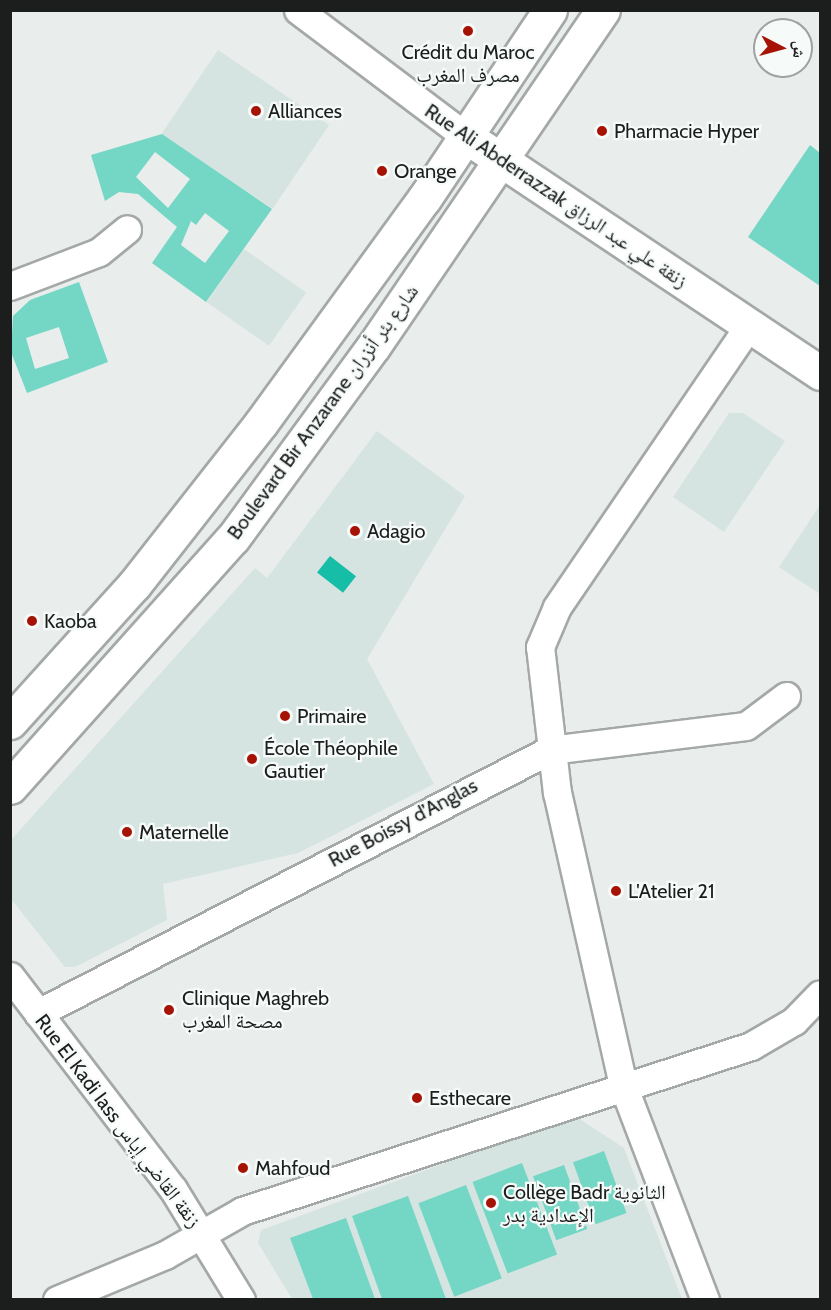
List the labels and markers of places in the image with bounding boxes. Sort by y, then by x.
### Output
marker: Crédit du Maroc مصرف المغرب [461,24,475,38]
place label: Crédit du Maroc مصرف المغرب [402,41,534,88]
place label: Alliances [268,99,342,123]
marker: Alliances [249,104,263,118]
place label: Pharmacie Hyper [614,119,759,143]
marker: Pharmacie Hyper [595,124,609,138]
place label: Orange [394,159,456,183]
marker: Orange [375,164,389,178]
place label: Adagio [367,519,425,543]
marker: Adagio [348,524,362,538]
place label: Kaoba [44,609,97,633]
marker: Kaoba [25,614,39,628]
place label: Primaire [297,704,367,728]
marker: Primaire [278,709,292,723]
place label: École Théophile Gautier [264,736,398,783]
marker: École Théophile Gautier [245,752,259,766]
place label: Maternelle [139,820,229,844]
marker: Maternelle [120,825,134,839]
place label: L'Atelier 21 [628,879,714,903]
marker: L'Atelier 21 [609,884,623,898]
place label: Clinique Maghreb مصحة المغرب [182,987,329,1034]
marker: Clinique Maghreb مصحة المغرب [160,1001,178,1019]
place label: Esthecare [429,1086,511,1110]
marker: Esthecare [410,1091,424,1105]
place label: Mahfoud [255,1156,330,1180]
marker: Mahfoud [236,1161,250,1175]
place label: Collège Badr الثانوية الإعدادية بدر [503,1180,666,1227]
marker: Collège Badr الثانوية الإعدادية بدر [484,1196,498,1210]

